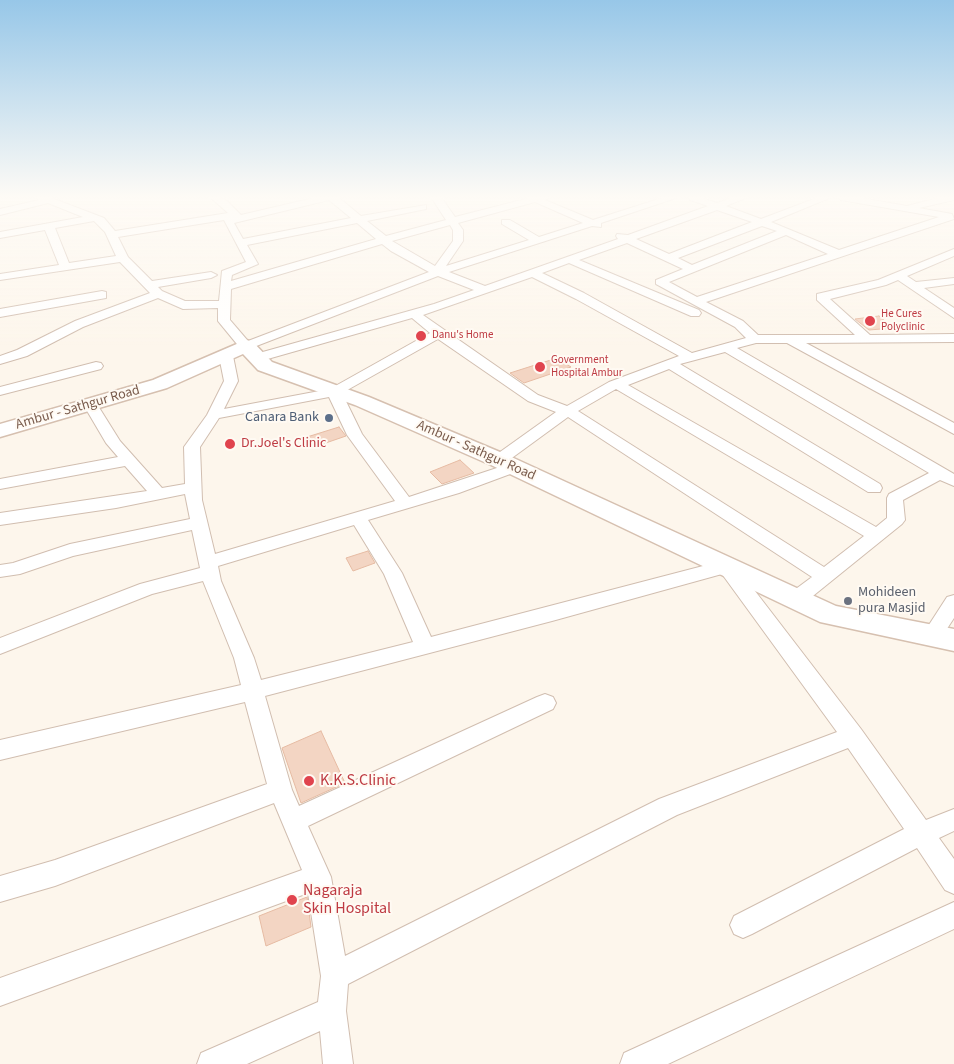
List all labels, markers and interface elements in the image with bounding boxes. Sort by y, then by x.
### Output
place label: He Cures Polyclinic [881,308,925,334]
marker: He Cures Polyclinic [863,314,877,328]
marker: Danu's Home [414,329,428,343]
place label: Danu's Home [432,329,493,343]
place label: Government Hospital Ambur [551,354,623,380]
marker: Government Hospital Ambur [533,360,547,374]
street label: Ambur - Sathgur Road [14,382,142,434]
place label: Canara Bank [245,410,319,426]
marker: Canara Bank [323,412,335,424]
street label: Ambur - Sathgur Road [414,417,538,485]
place label: Dr.Joel's Clinic [241,436,326,452]
marker: Dr.Joel's Clinic [223,437,237,451]
place label: Mohideen pura Masjid [858,585,926,618]
marker: Mohideen pura Masjid [842,595,854,607]
place label: K.K.S.Clinic [320,771,396,791]
marker: K.K.S.Clinic [302,774,316,788]
place label: Nagaraja Skin Hospital [303,881,391,919]
marker: Nagaraja Skin Hospital [285,893,299,907]

